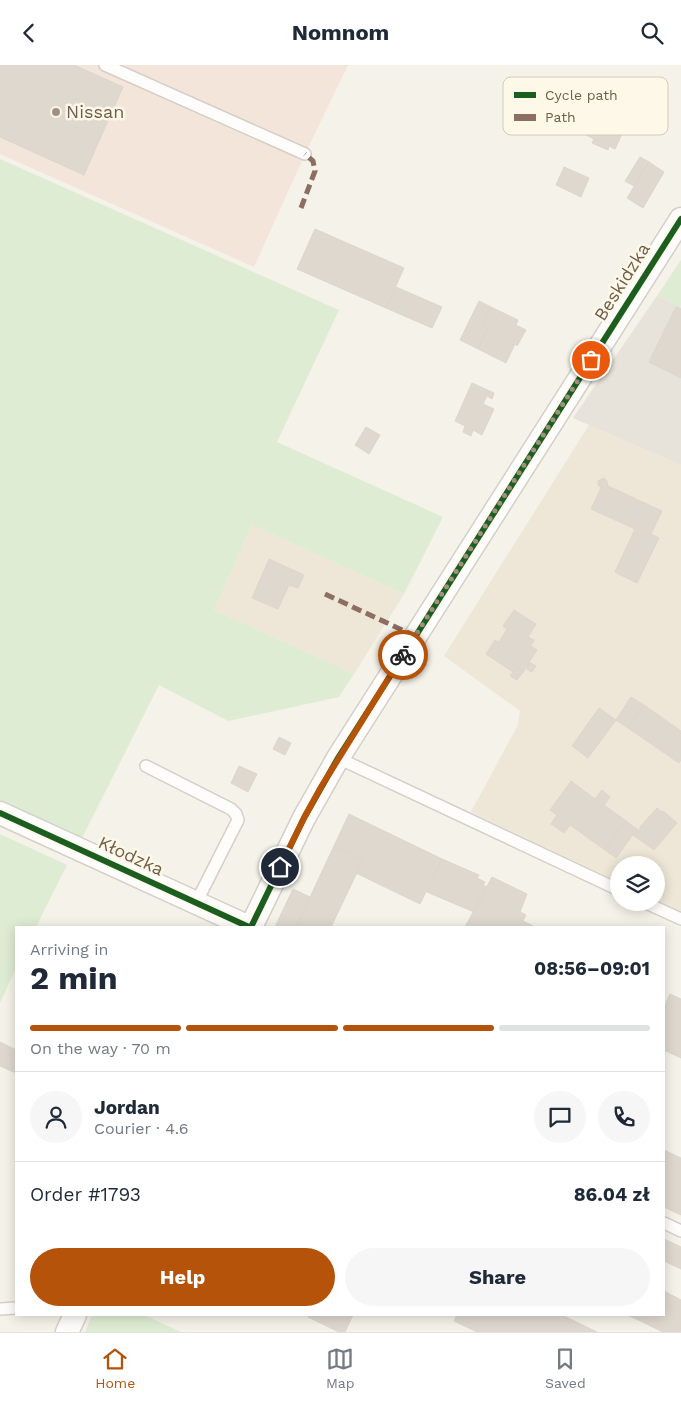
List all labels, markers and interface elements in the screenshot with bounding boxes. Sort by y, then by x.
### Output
icon: back [15,19,43,47]
icon: search [638,19,666,47]
text: Nomnom [292,20,389,45]
legend [503,77,668,135]
text: Cycle path [545,87,618,103]
place label: Nissan [66,101,124,122]
marker: Nissan [50,106,62,118]
text: Path [545,109,576,125]
street label: Beskidzka [589,239,654,325]
pin [570,339,612,381]
icon: bag [577,346,605,374]
courier [378,630,428,680]
icon: bike [389,641,417,669]
street label: Kłodzka [95,831,167,880]
pin [259,846,301,888]
icon: home [266,853,294,881]
map controls [610,856,665,911]
button: layers [610,856,665,911]
text: Arriving in [30,940,108,959]
text: 08:56–09:01 [534,957,650,980]
text: 2 min [30,959,118,997]
text: On the way · 70 m [30,1039,171,1058]
button: person [30,1091,82,1143]
button: chat [534,1091,586,1143]
button: phone [598,1091,650,1143]
text: Jordan [94,1096,160,1119]
text: Courier · 4.6 [94,1119,189,1138]
text: Order #1793 [30,1183,141,1206]
text: 86.04 zł [574,1183,650,1206]
button: Help [30,1248,335,1306]
button: Share [345,1248,650,1306]
tab: Home [95,1345,135,1391]
tab: Map [326,1345,354,1391]
tab: Saved [545,1345,586,1391]

